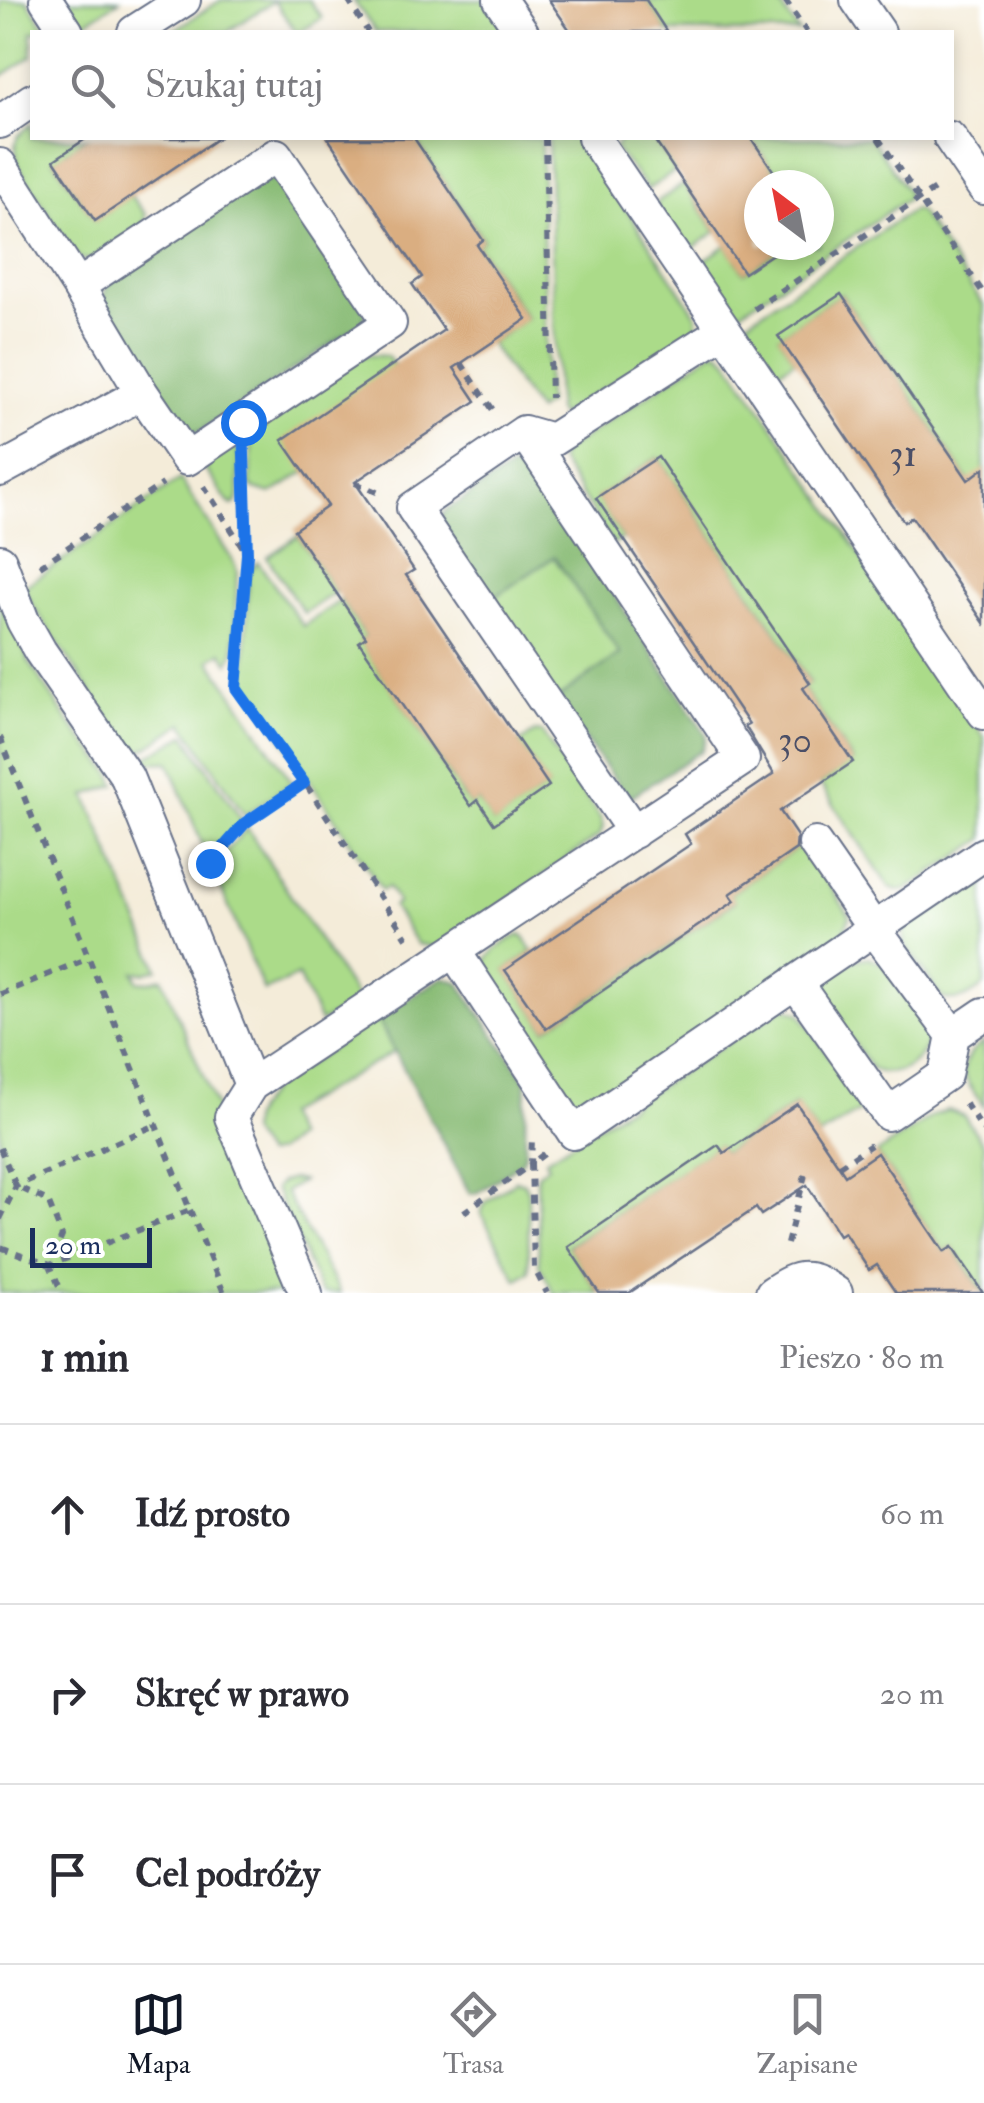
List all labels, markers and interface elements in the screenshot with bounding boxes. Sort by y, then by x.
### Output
search box [30,30,954,140]
icon: search [65,58,120,113]
text: Szukaj tutaj [145,61,323,109]
north arrow [744,170,834,260]
route start [221,400,267,446]
house number: 31 [889,430,917,478]
house number: 30 [778,716,812,764]
route end [188,841,234,887]
scale bar [30,1223,152,1268]
text: 20 m [45,1228,101,1263]
text: 1 min [40,1332,129,1384]
text: Pieszo · 80 m [779,1338,944,1378]
icon: ahead [40,1487,95,1542]
text: Idź prosto [135,1490,290,1538]
text: 60 m [880,1494,944,1534]
icon: right [40,1667,95,1722]
text: Skręć w prawo [135,1670,349,1718]
text: 20 m [880,1674,944,1714]
icon: arrive [40,1847,95,1902]
text: Cel podróży [135,1850,320,1898]
tab: Mapa [126,1987,190,2082]
tab: Trasa [443,1987,504,2082]
tab: Zapisane [756,1987,858,2082]

